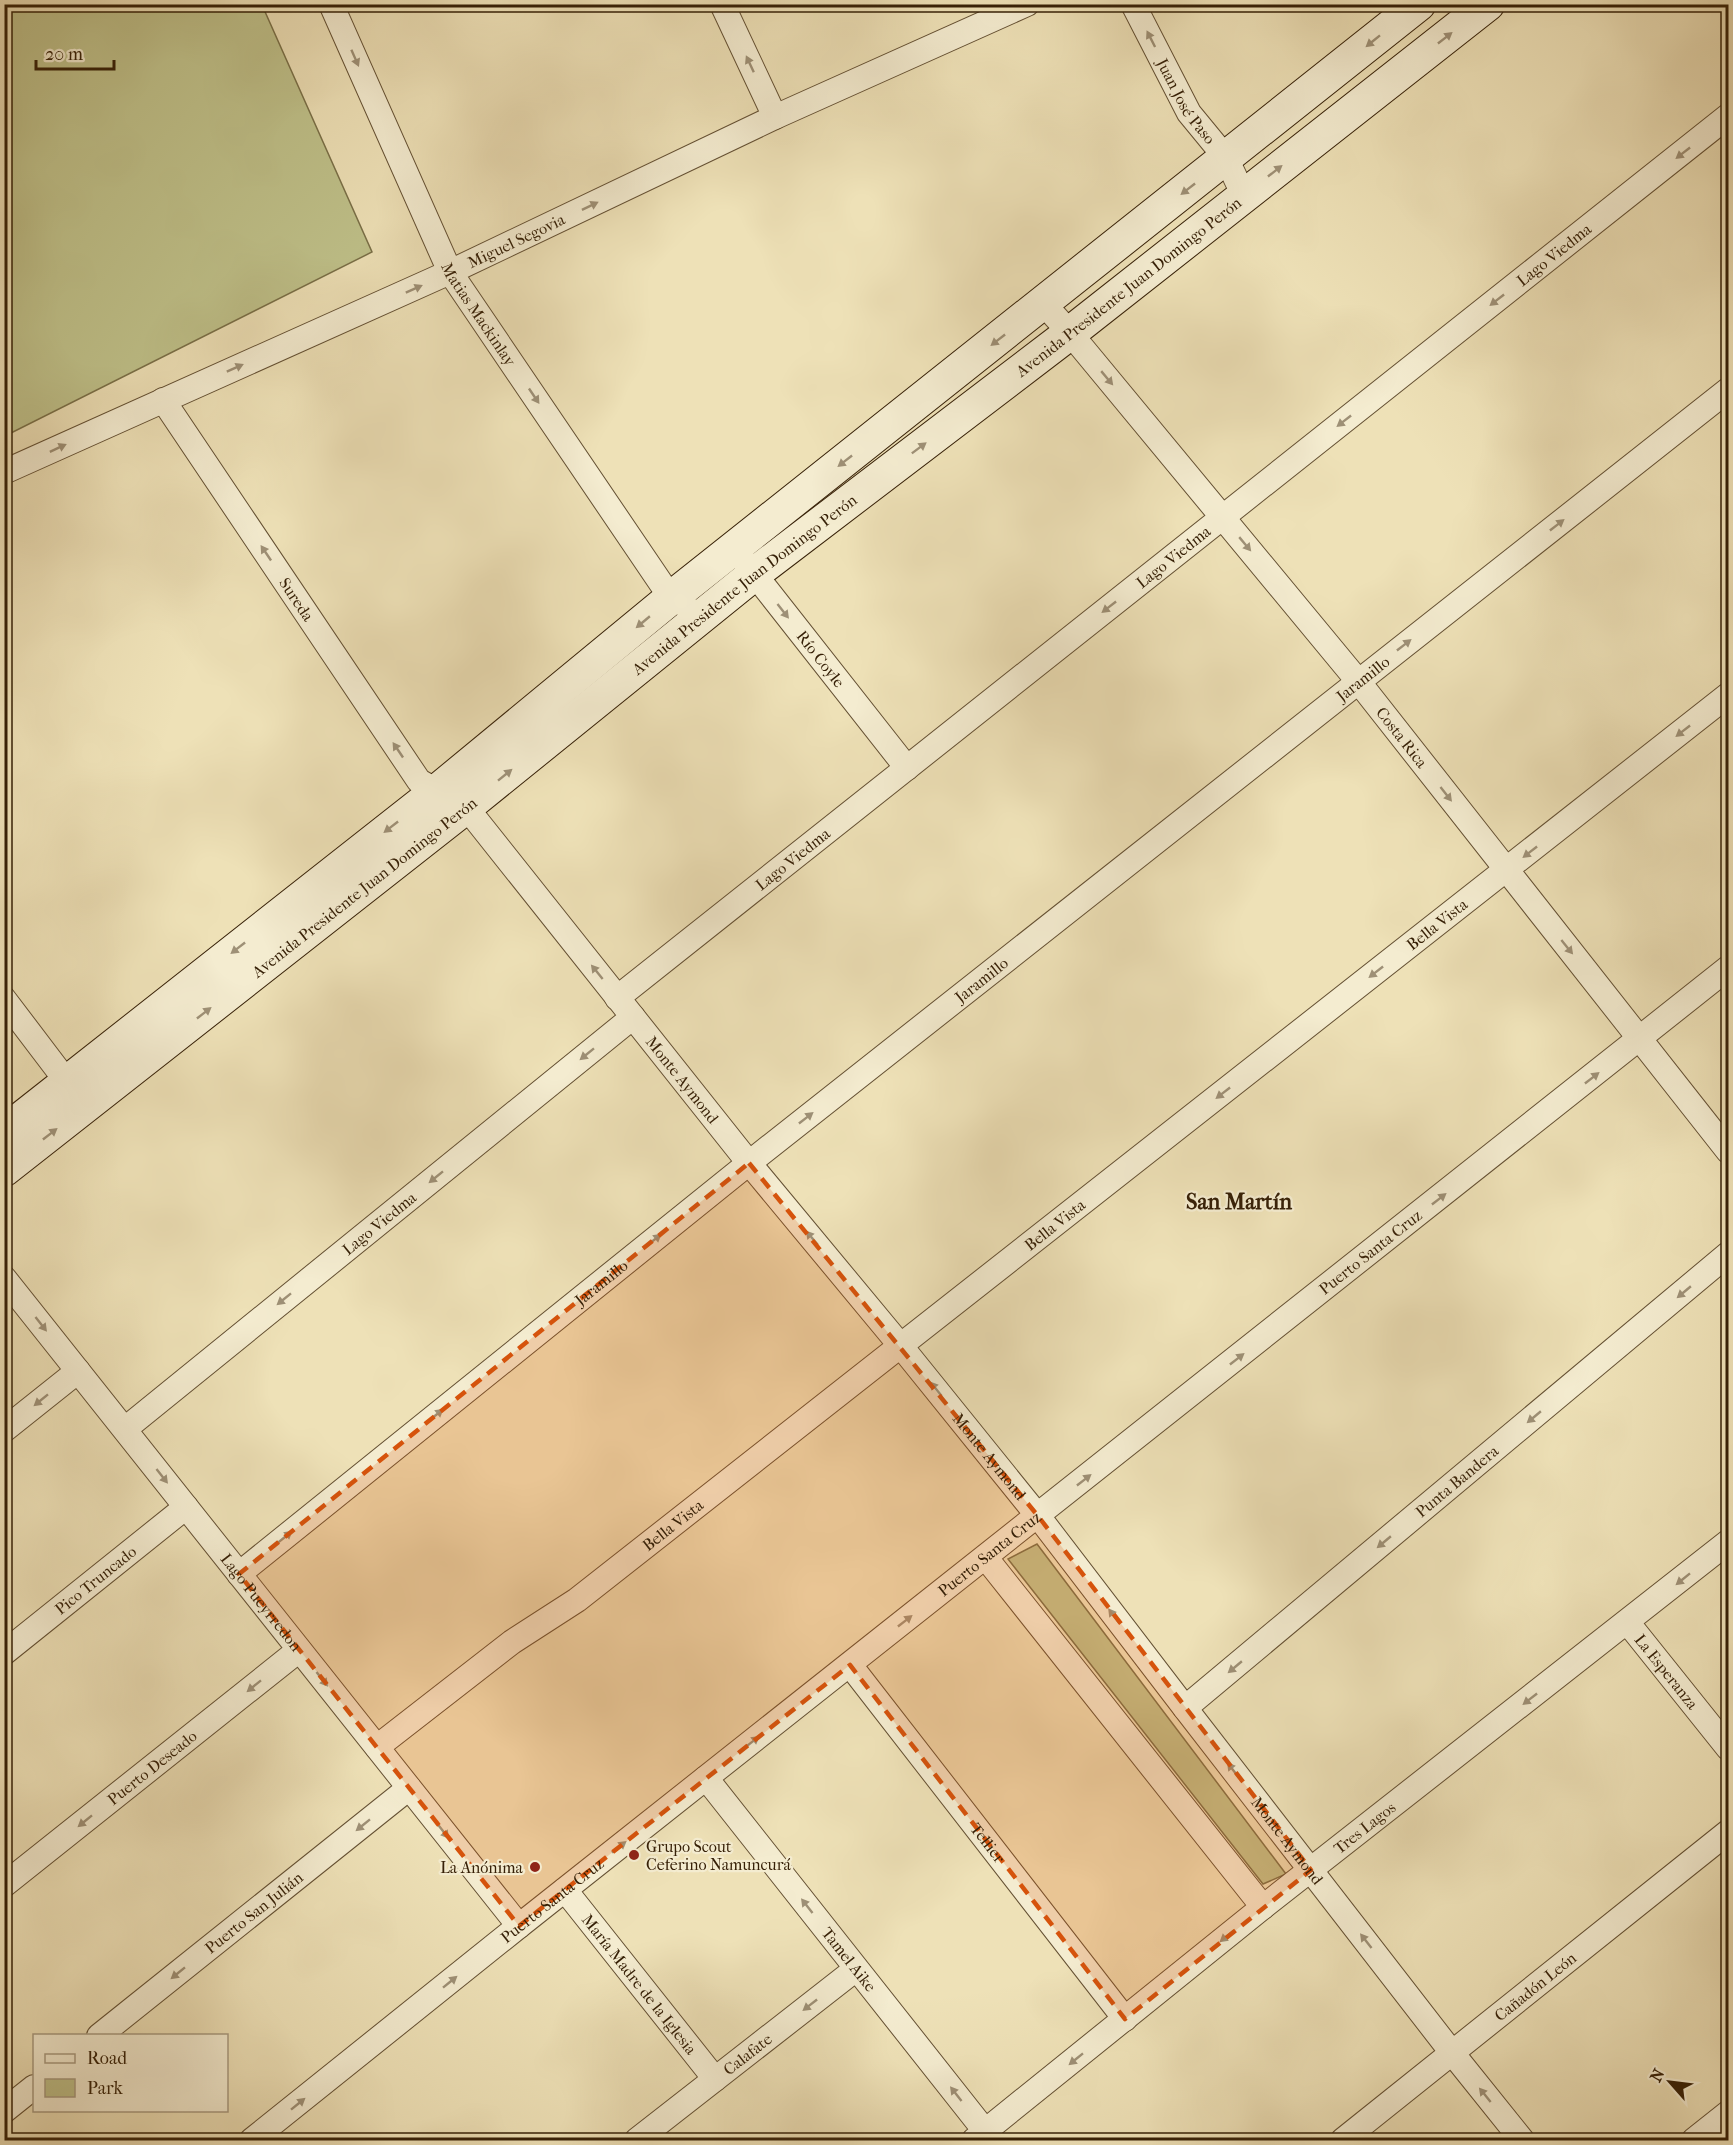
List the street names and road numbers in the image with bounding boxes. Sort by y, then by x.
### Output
street label: Juan José Paso [1152,53,1220,148]
street label: Avenida Presidente Juan Domingo Perón [1011,192,1245,381]
street label: Miguel Segovia [464,209,568,272]
street label: Lago Viedma [1513,219,1595,290]
street label: Matias Mackinlay [437,259,520,370]
street label: Avenida Presidente Juan Domingo Perón [627,489,861,679]
street label: Lago Viedma [1132,521,1215,592]
street label: Sureda [276,574,318,625]
street label: Río Coyle [793,627,849,691]
street label: Jaramillo [1331,652,1393,706]
street label: Costa Rica [1372,703,1432,772]
street label: Avenida Presidente Juan Domingo Perón [247,792,481,982]
street label: Lago Viedma [751,823,834,894]
street label: Bella Vista [1402,894,1471,954]
street label: Jaramillo [949,953,1012,1008]
street label: Monte Aymond [642,1032,723,1127]
street label: Lago Viedma [338,1187,420,1259]
street label: Bella Vista [1020,1194,1089,1254]
street label: Puerto Santa Cruz [1315,1205,1425,1298]
street label: Jaramillo [569,1255,631,1310]
street label: Monte Aymond [949,1409,1031,1504]
street label: Punta Bandera [1411,1440,1502,1521]
street label: Bella Vista [638,1495,707,1555]
street label: Puerto Santa Cruz [934,1507,1044,1600]
street label: Pico Truncado [51,1541,140,1618]
street label: Lago Pueyrredon [217,1549,307,1655]
street label: La Esperanza [1631,1630,1703,1713]
street label: Puerto Deseado [103,1726,200,1809]
street label: Monte Aymond [1248,1793,1328,1888]
street label: Tres Lagos [1330,1797,1399,1858]
street label: Tellier [967,1819,1010,1867]
street label: Puerto Santa Cruz [497,1853,607,1947]
street label: Puerto San Julián [201,1867,307,1957]
street label: María Madre de la Iglesia [578,1910,701,2058]
street label: Tamel Aike [818,1923,881,1995]
street label: Cañadón León [1490,1947,1580,2025]
street label: Calafate [719,2029,775,2079]

